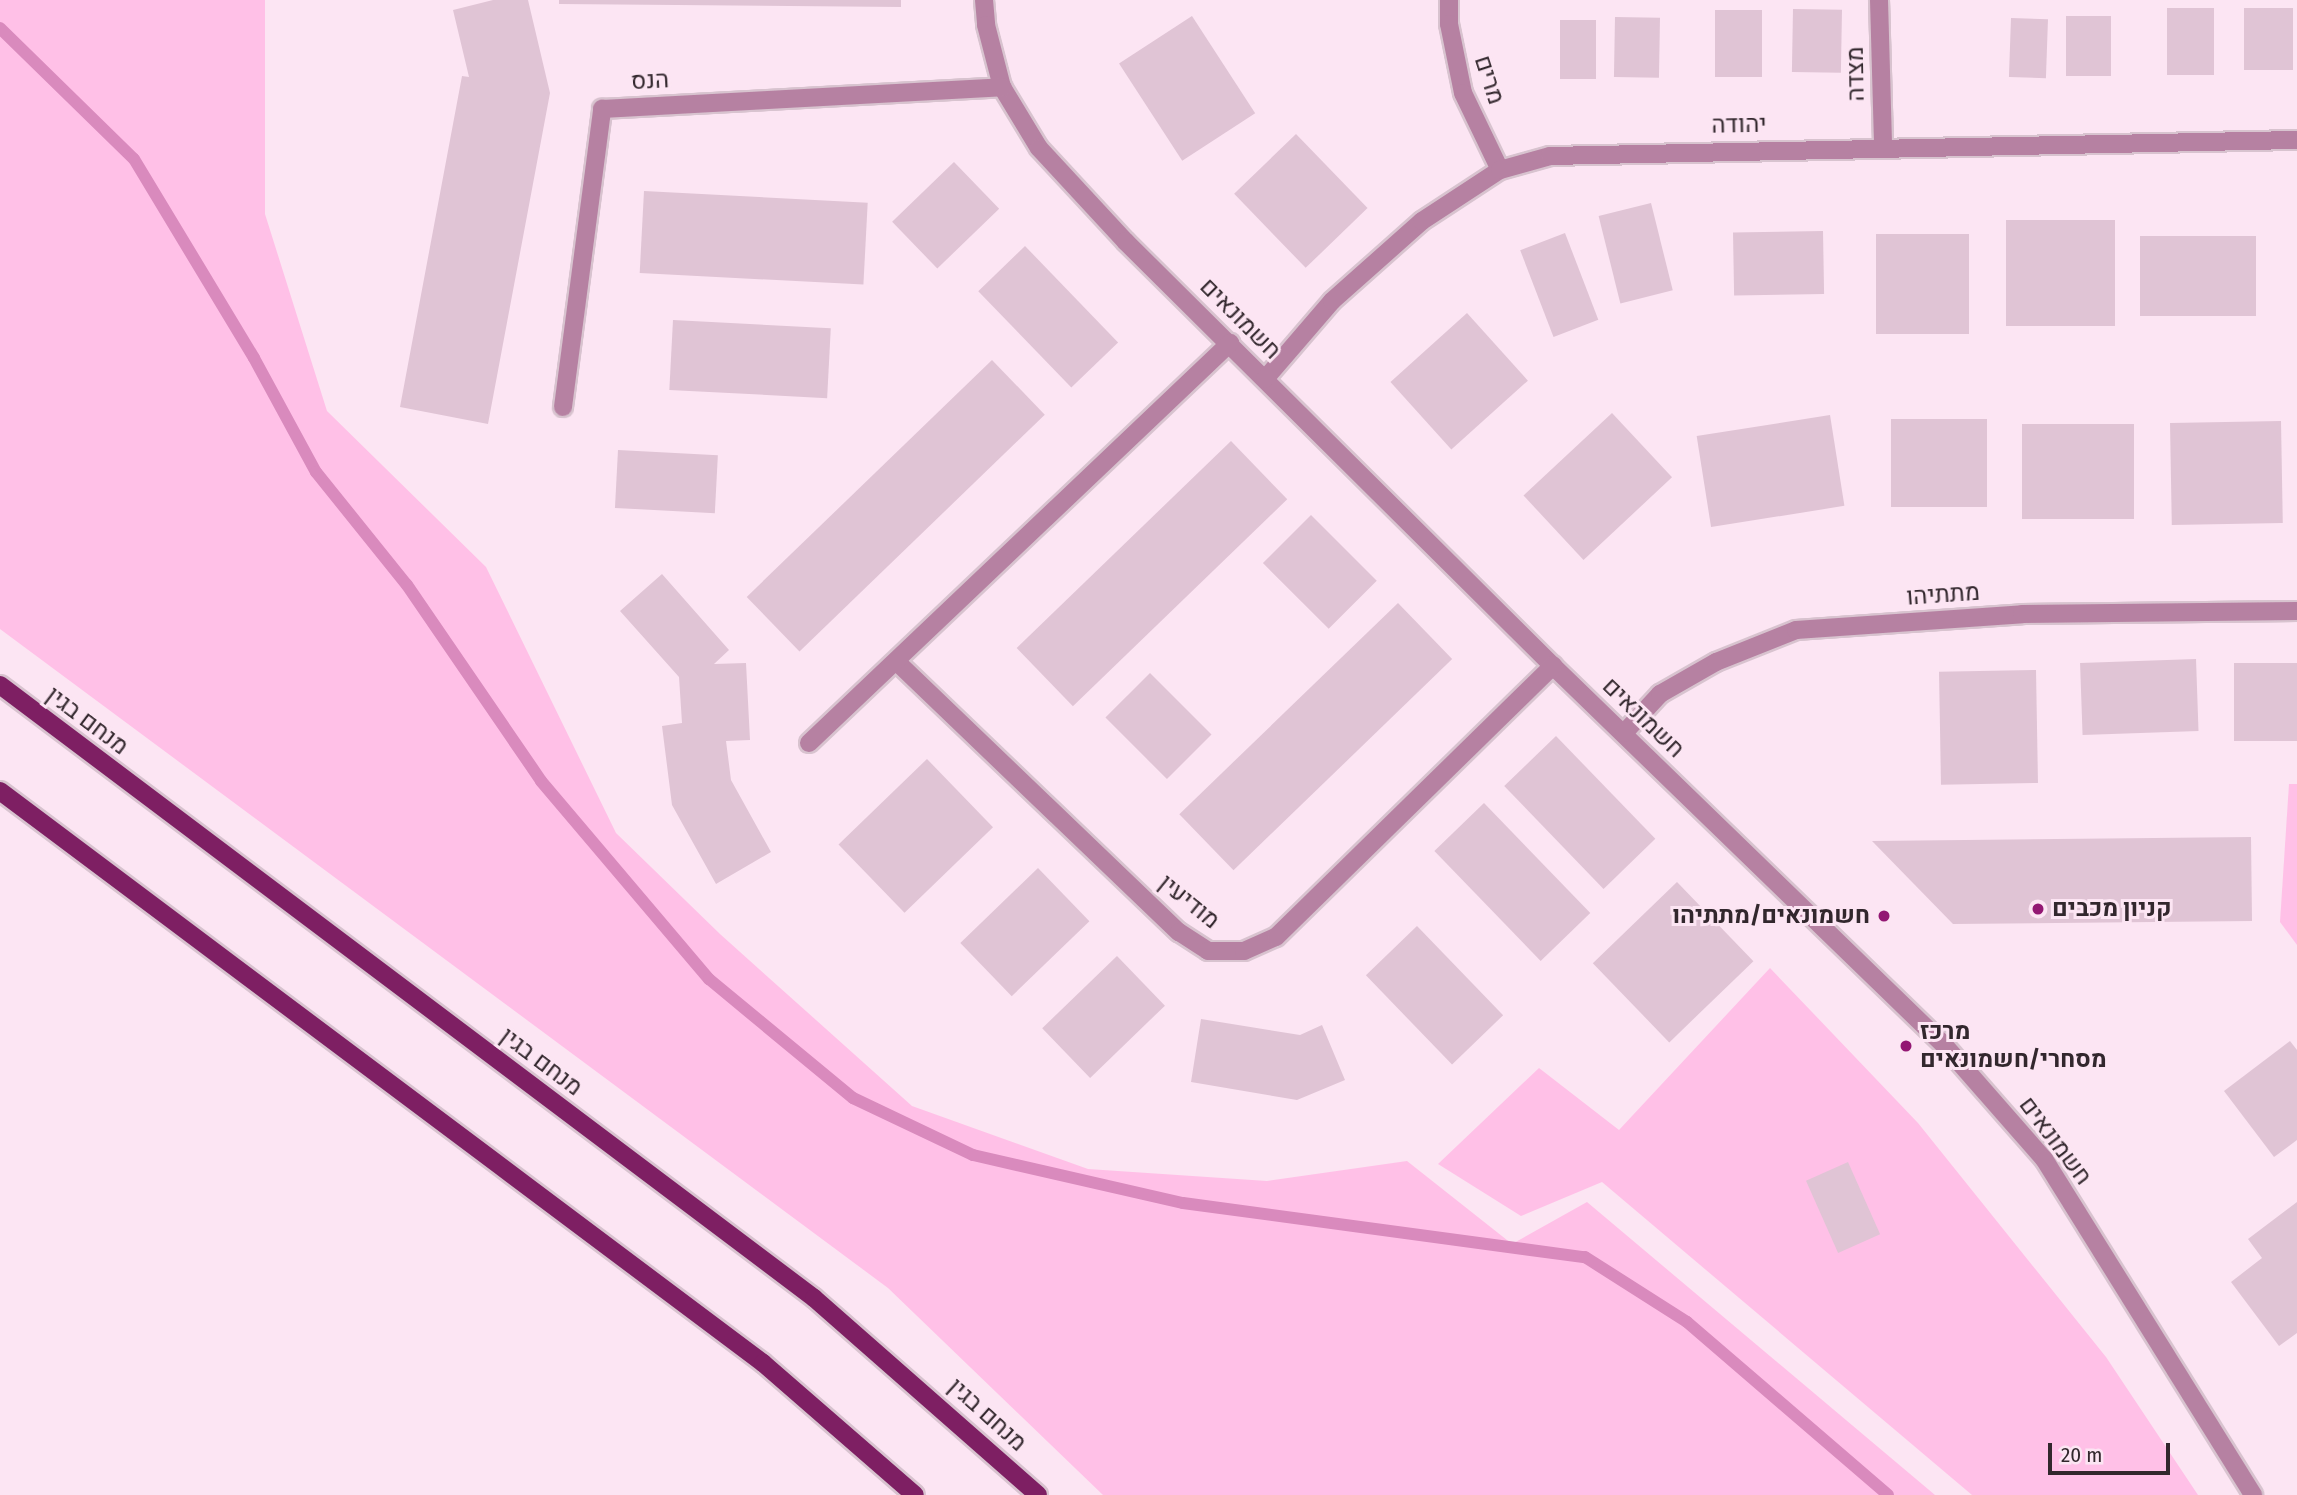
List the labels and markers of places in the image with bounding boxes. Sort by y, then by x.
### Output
place label: קניון מכבים [2052,895,2172,923]
marker: קניון מכבים [2030,901,2046,917]
place label: חשמונאים/מתתיהו [1672,902,1870,930]
marker: חשמונאים/מתתיהו [1876,908,1892,924]
place label: מרכז מסחרי/חשמונאים [1920,1018,2107,1074]
marker: מרכז מסחרי/חשמונאים [1898,1038,1914,1054]

